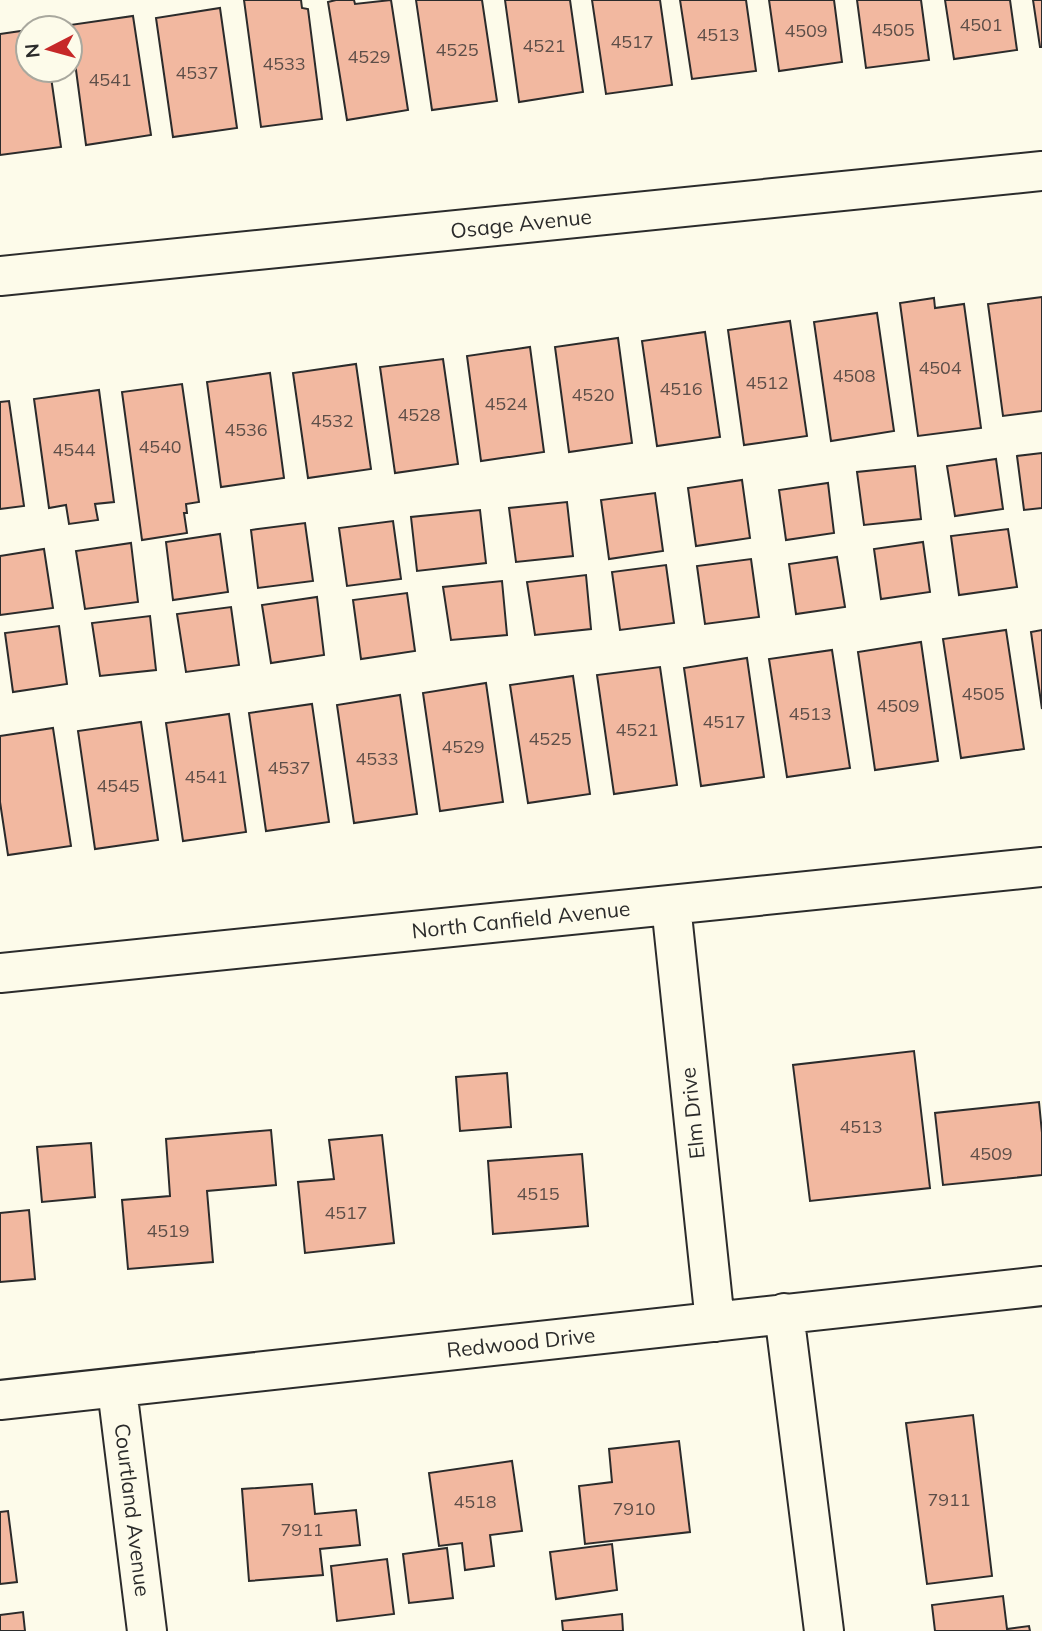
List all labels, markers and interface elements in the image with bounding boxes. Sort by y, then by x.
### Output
house number: 4501 [959,13,1003,36]
north arrow [14,14,84,84]
house number: 4505 [871,18,915,41]
house number: 4509 [784,19,828,42]
house number: 4513 [696,23,740,46]
house number: 4517 [610,30,654,53]
house number: 4521 [522,34,566,57]
house number: 4525 [435,38,479,61]
text: N [19,42,45,59]
house number: 4529 [347,45,391,68]
house number: 4533 [262,52,306,75]
house number: 4537 [175,61,219,84]
house number: 4541 [88,68,132,91]
street label: Osage Avenue [449,203,593,243]
house number: 4504 [918,356,962,379]
house number: 4508 [832,364,876,387]
house number: 4512 [745,371,789,394]
house number: 4516 [659,377,703,400]
house number: 4520 [571,383,615,406]
house number: 4524 [484,392,528,415]
house number: 4528 [397,403,441,426]
house number: 4532 [310,409,354,432]
house number: 4536 [224,418,268,441]
house number: 4540 [138,435,182,458]
house number: 4544 [52,438,96,461]
house number: 4505 [961,682,1005,705]
house number: 4509 [876,694,920,717]
house number: 4513 [788,702,832,725]
house number: 4517 [702,710,746,733]
house number: 4521 [615,718,659,741]
house number: 4525 [528,727,572,750]
house number: 4529 [441,735,485,758]
house number: 4533 [355,747,399,770]
house number: 4537 [267,756,311,779]
house number: 4541 [184,765,228,788]
house number: 4545 [96,774,140,797]
street label: North Canfield Avenue [410,895,631,943]
street label: Elm Drive [674,1066,710,1160]
house number: 4513 [839,1115,883,1138]
house number: 4509 [969,1142,1013,1165]
house number: 4515 [516,1182,560,1205]
house number: 4517 [324,1201,368,1224]
house number: 4519 [146,1219,190,1242]
street label: Redwood Drive [445,1321,596,1363]
street label: Courtland Avenue [109,1422,157,1598]
house number: 7911 [927,1488,971,1511]
house number: 4518 [453,1490,497,1513]
house number: 7910 [612,1497,656,1520]
house number: 7911 [280,1518,324,1541]

